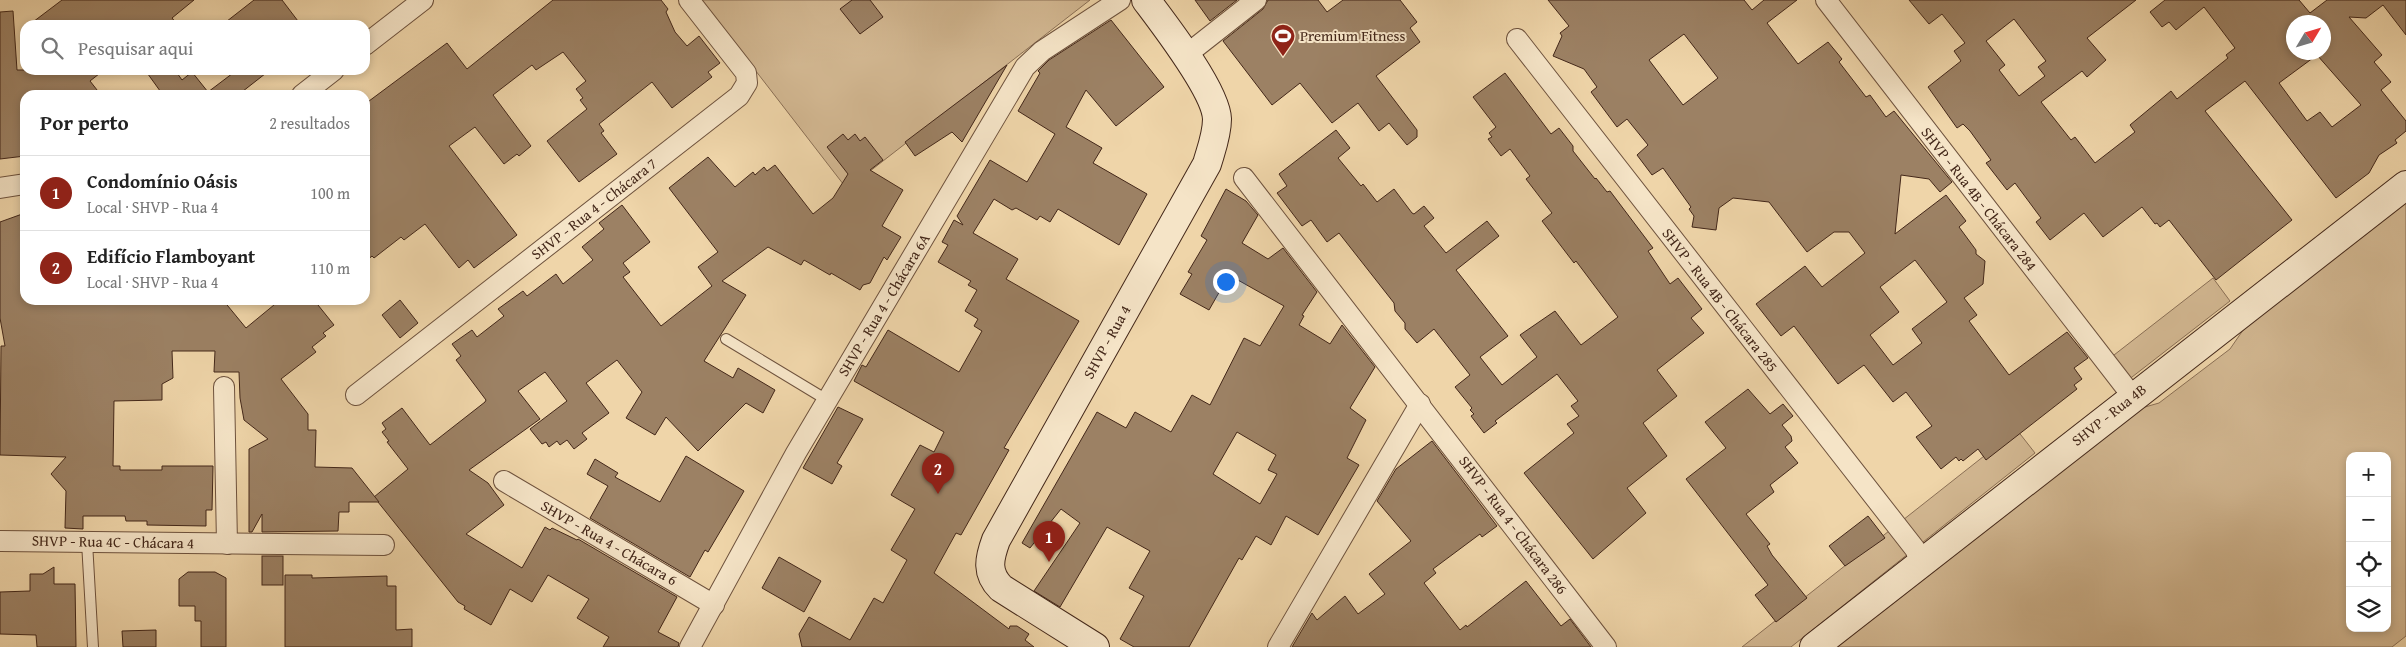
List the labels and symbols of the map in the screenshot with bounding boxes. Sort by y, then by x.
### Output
north arrow [2286,15,2331,60]
sports icon: Premium Fitness [1270,23,1296,57]
place label: Premium Fitness [1300,25,1405,46]
street label: SHVP - Rua 4B - Chácara 284 [1917,122,2042,275]
street label: SHVP - Rua 4 - Chácara 7 [527,153,661,264]
street label: SHVP - Rua 4B - Chácara 285 [1658,223,1783,376]
street label: SHVP - Rua 4 - Chácara 6A [833,229,935,380]
your location [1213,269,1239,295]
street label: SHVP - Rua 4 [1078,301,1135,382]
street label: SHVP - Rua 4B [2067,379,2151,451]
street label: SHVP - Rua 4 - Chácara 286 [1454,451,1573,598]
pin: 2 [922,453,954,494]
street label: SHVP - Rua 4 - Chácara 6 [537,495,681,590]
pin: 1 [1033,521,1065,562]
street label: SHVP - Rua 4C - Chácara 4 [32,530,194,553]

